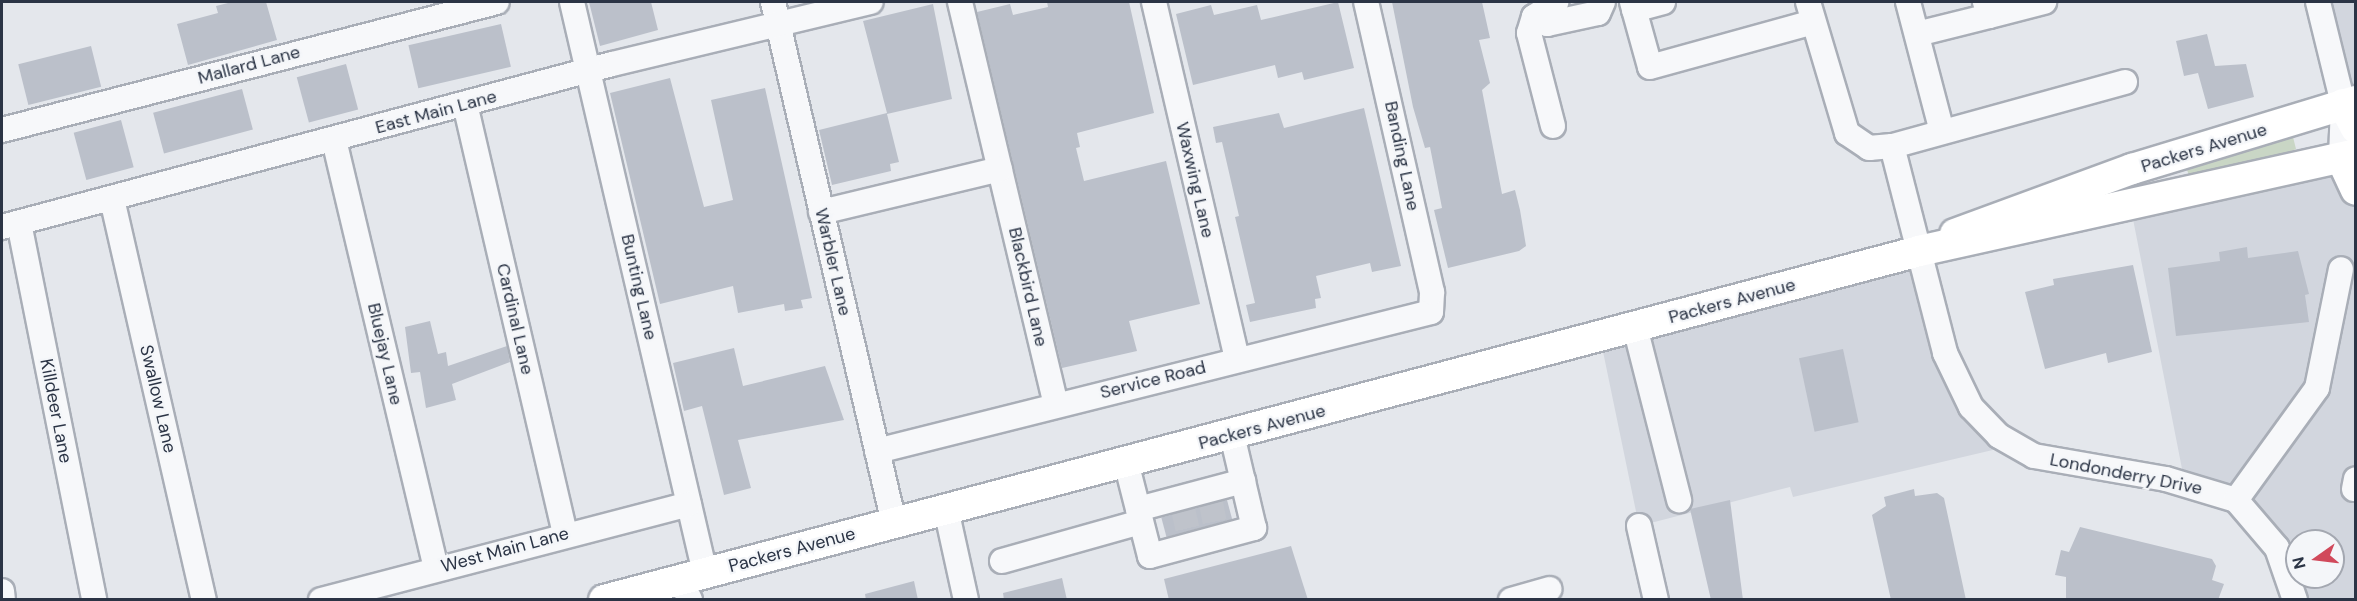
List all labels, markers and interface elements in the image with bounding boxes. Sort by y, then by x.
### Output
street label: Mallard Lane [196,41,302,89]
street label: East Main Lane [373,85,499,139]
street label: Banding Lane [1380,99,1424,213]
street label: Packers Avenue [2138,119,2270,177]
street label: Waxwing Lane [1171,120,1219,240]
street label: Warbler Lane [810,206,856,318]
street label: Blackbird Lane [1004,225,1052,349]
street label: Bunting Lane [616,232,662,342]
street label: Cardinal Lane [492,261,538,377]
street label: Packers Avenue [1666,274,1798,328]
street label: Bluejay Lane [363,301,407,407]
street label: Swallow Lane [135,343,181,455]
street label: Service Road [1098,356,1208,404]
street label: Killdeer Lane [35,357,77,465]
street label: Packers Avenue [1196,400,1328,454]
street label: Londonderry Drive [2048,449,2204,499]
street label: West Main Lane [439,523,571,577]
street label: Packers Avenue [726,523,858,577]
north arrow [2285,529,2345,589]
text: N [2287,555,2311,571]

